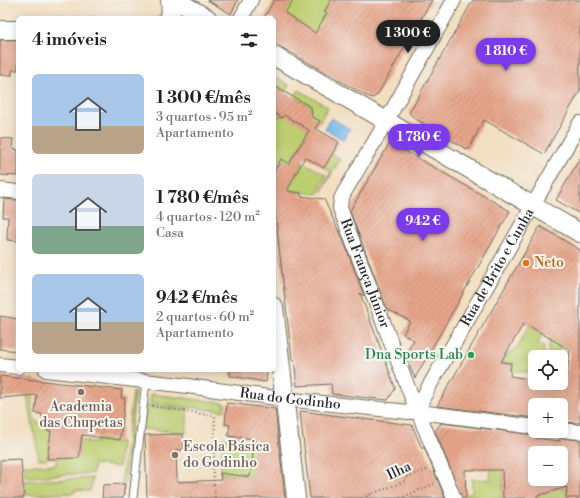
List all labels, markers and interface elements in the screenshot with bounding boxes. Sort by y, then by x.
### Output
pin: 1 300 € [371,20,445,54]
text: 1 300 € [385,25,431,41]
text: 4 imóveis [32,29,107,51]
icon: filters [238,29,260,51]
pin: 1 810 € [469,38,543,72]
text: 1 810 € [485,43,527,59]
text: 1 300 €/mês [156,87,251,109]
icon: home [64,90,112,138]
text: 3 quartos · 95 m² [156,109,252,125]
pin: 1 780 € [382,124,456,158]
text: Apartamento [156,125,234,141]
text: 1 780 € [397,129,441,145]
text: 1 780 €/mês [156,187,249,209]
icon: home [64,190,112,238]
street label: Rua de Brito e Cunha [457,204,539,330]
pin: 942 € [395,208,451,242]
text: 4 quartos · 120 m² [156,209,260,225]
text: 942 € [405,213,441,229]
street label: Rua França Júnior [336,216,394,331]
text: Casa [156,225,184,241]
place label: Neto [534,254,564,272]
marker: Neto [521,258,531,268]
text: 942 €/mês [156,287,237,309]
icon: home [64,290,112,338]
text: 2 quartos · 60 m² [156,309,254,325]
text: Apartamento [156,325,234,341]
place label: Dna Sports Lab [365,346,463,364]
marker: Dna Sports Lab [466,350,476,360]
map controls [528,350,568,486]
button: locate [528,350,568,390]
street label: Rua do Godinho [239,384,342,414]
marker: Academia das Chupetas [76,387,86,397]
place label: Academia das Chupetas [39,398,123,432]
button: + [528,398,568,438]
place label: Escola Básica do Godinho [183,438,271,472]
button: − [528,446,568,486]
marker: Escola Básica do Godinho [170,450,180,460]
street label: Ilha [384,457,415,484]

